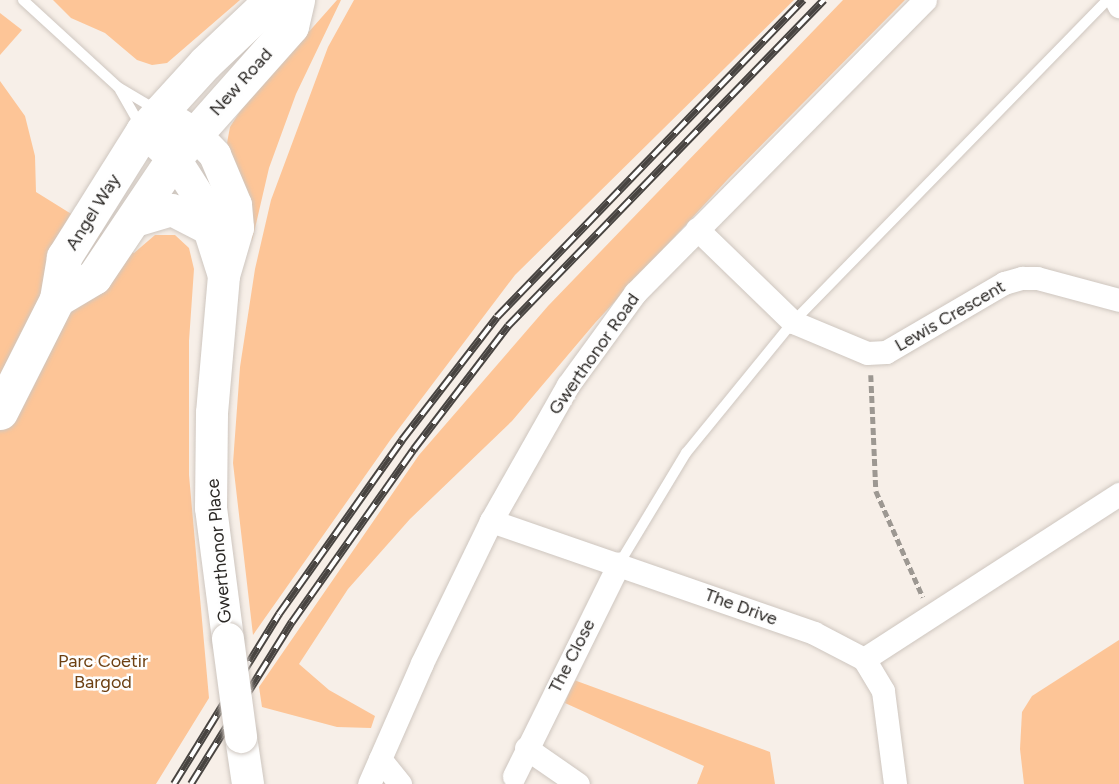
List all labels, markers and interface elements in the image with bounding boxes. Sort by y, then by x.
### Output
street label: New Road [205,44,277,120]
street label: Angel Way [61,170,125,254]
street label: Lewis Crescent [891,276,1009,356]
street label: Gwerthonor Road [544,289,644,419]
street label: Gwerthonor Place [202,478,236,624]
street label: The Drive [702,584,780,630]
street label: The Close [544,616,600,696]
park label: Parc Coetir Bargod [58,651,148,694]

